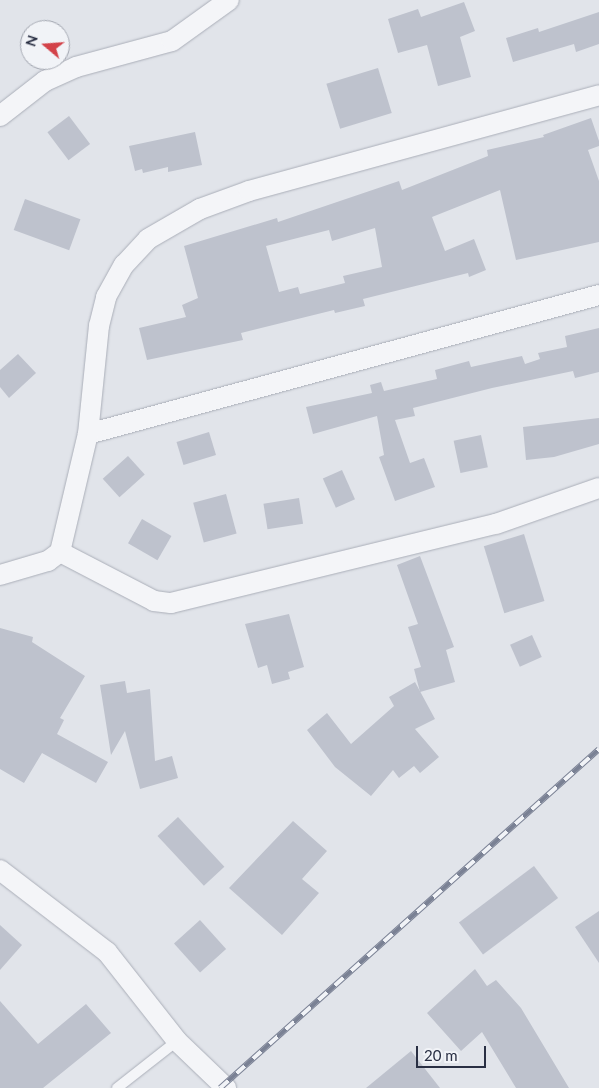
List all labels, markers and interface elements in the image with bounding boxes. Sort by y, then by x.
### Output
north arrow [20,20,70,70]
text: N [21,33,41,48]
scale bar [419,1036,489,1068]
text: 20 m [424,1046,458,1064]

